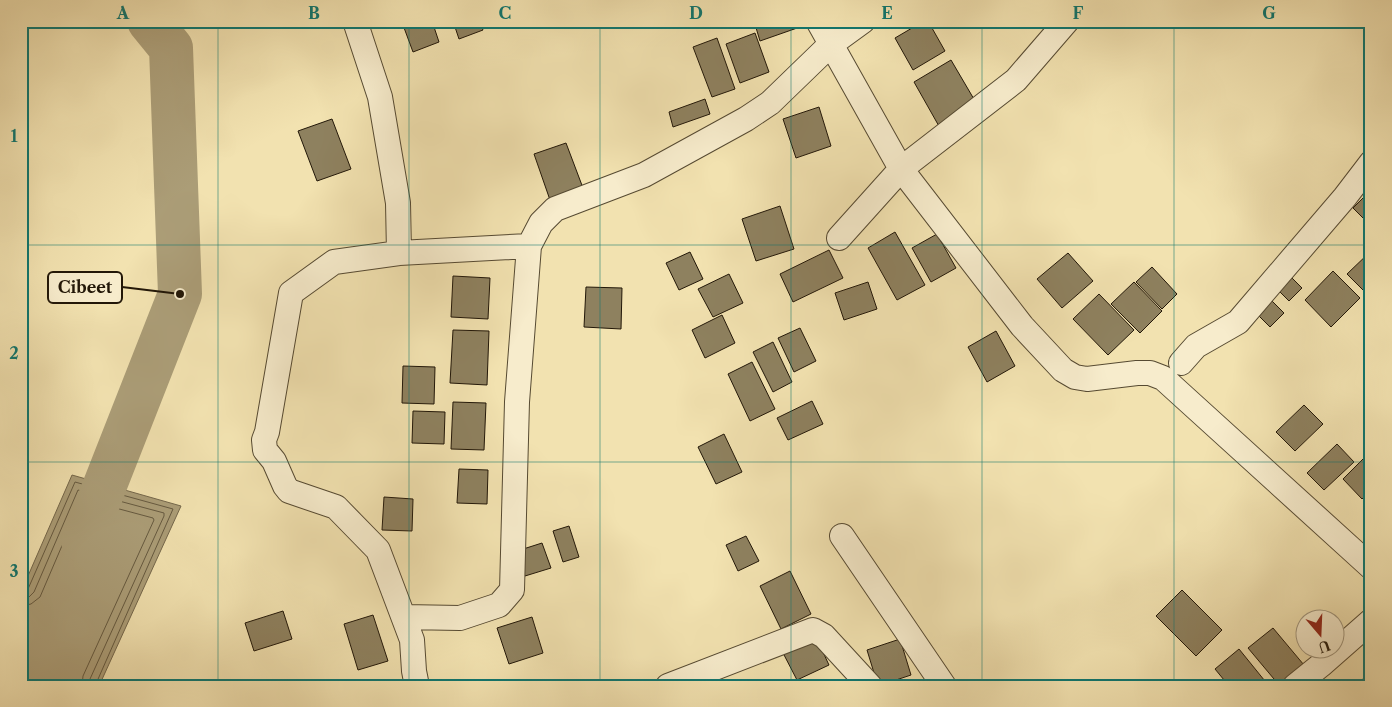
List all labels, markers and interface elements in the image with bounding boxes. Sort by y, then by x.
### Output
text: A [116,3,130,23]
text: B [308,3,320,23]
text: C [499,3,511,23]
text: D [689,3,703,23]
text: E [881,3,893,23]
text: F [1073,3,1084,23]
text: G [1262,3,1276,23]
text: 1 [10,126,18,146]
callout: Cibeet [48,272,122,303]
text: Cibeet [58,277,113,297]
text: 2 [9,343,19,363]
text: 3 [9,561,19,581]
north arrow [1294,610,1344,660]
text: U [1315,636,1333,657]

